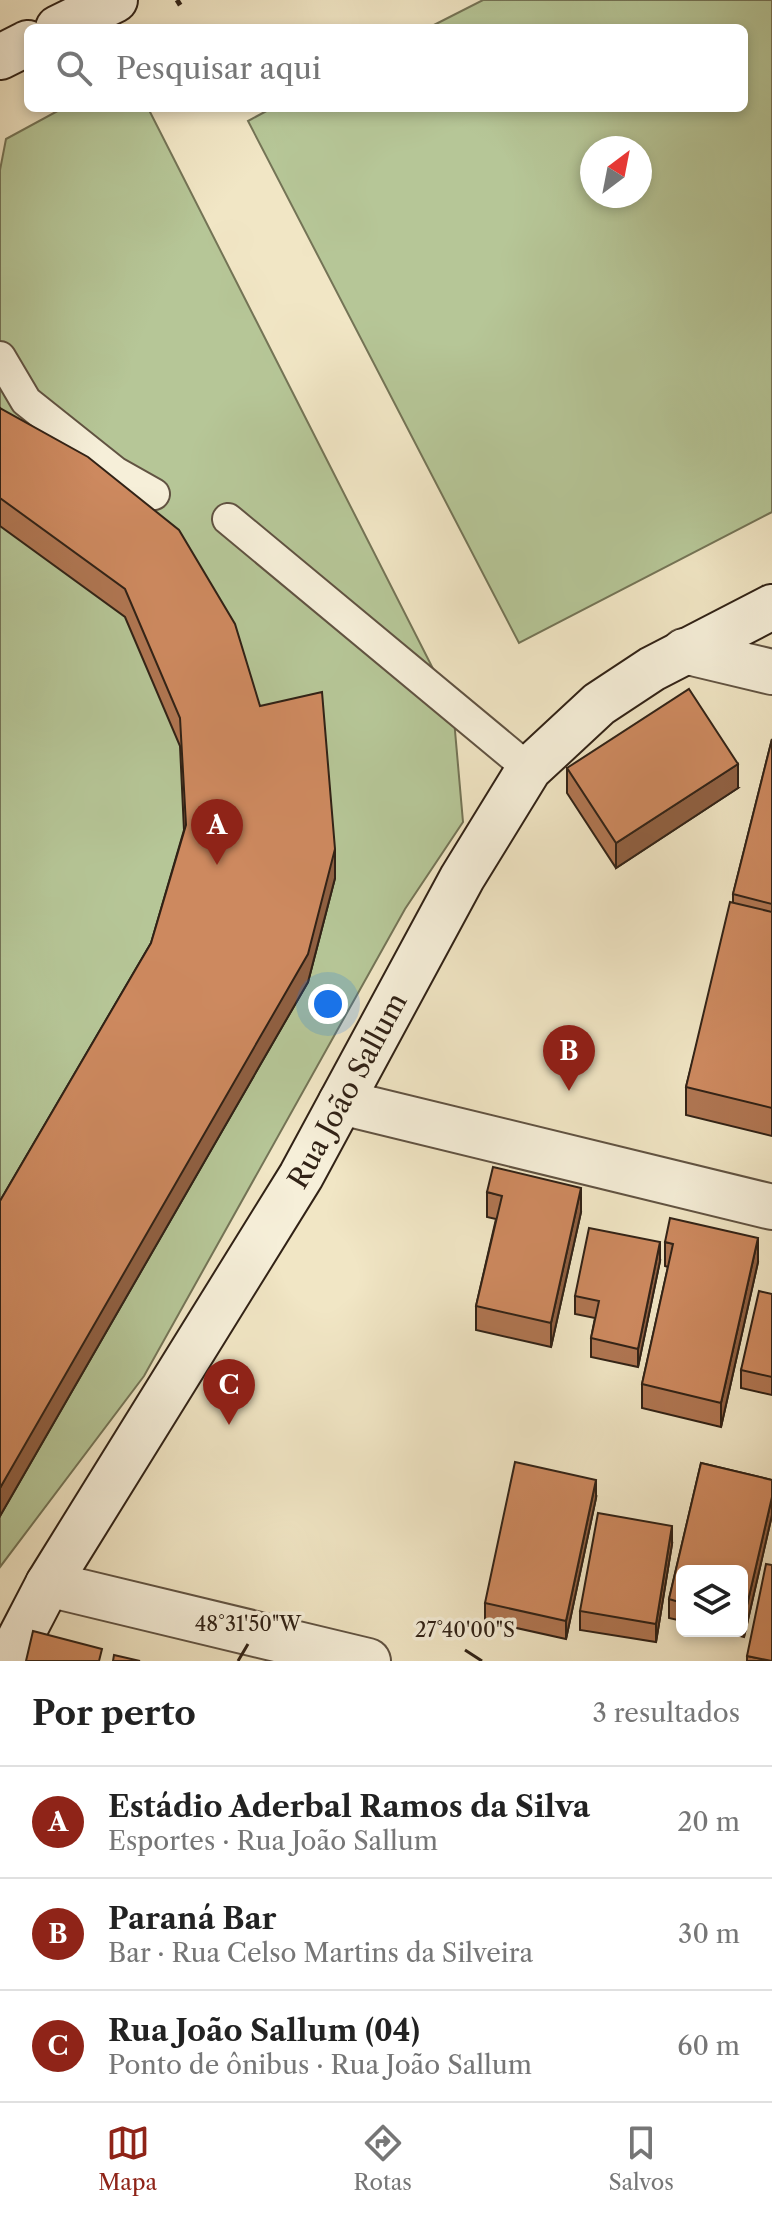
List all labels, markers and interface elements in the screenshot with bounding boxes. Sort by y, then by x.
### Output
search box [24,24,748,112]
icon: search [52,46,96,90]
text: Pesquisar aqui [116,50,321,87]
north arrow [580,136,652,208]
pin: A [191,799,243,865]
your location [308,984,348,1024]
street label: Rua João Sallum [281,987,414,1195]
pin: B [543,1025,595,1091]
pin: C [203,1359,255,1425]
map controls [676,1565,748,1637]
button: layers [676,1565,748,1637]
text: 48°31'50"W [195,1612,302,1636]
text: 27°40'00"S [415,1618,515,1642]
text: Por perto [32,1692,196,1734]
text: 3 resultados [593,1697,740,1729]
text: Estádio Aderbal Ramos da Silva [108,1788,590,1825]
text: A [48,1806,68,1838]
text: 20 m [677,1806,740,1838]
text: Esportes · Rua João Sallum [108,1825,438,1857]
text: Paraná Bar [108,1900,277,1937]
text: B [48,1918,68,1950]
text: 30 m [678,1918,740,1950]
text: Bar · Rua Celso Martins da Silveira [108,1937,533,1969]
text: Rua João Sallum (04) [108,2012,420,2049]
text: C [48,2030,68,2062]
text: 60 m [677,2030,740,2062]
text: Ponto de ônibus · Rua João Sallum [108,2049,532,2081]
tab: Mapa [98,2121,157,2196]
tab: Rotas [354,2121,412,2196]
tab: Salvos [608,2121,674,2196]

